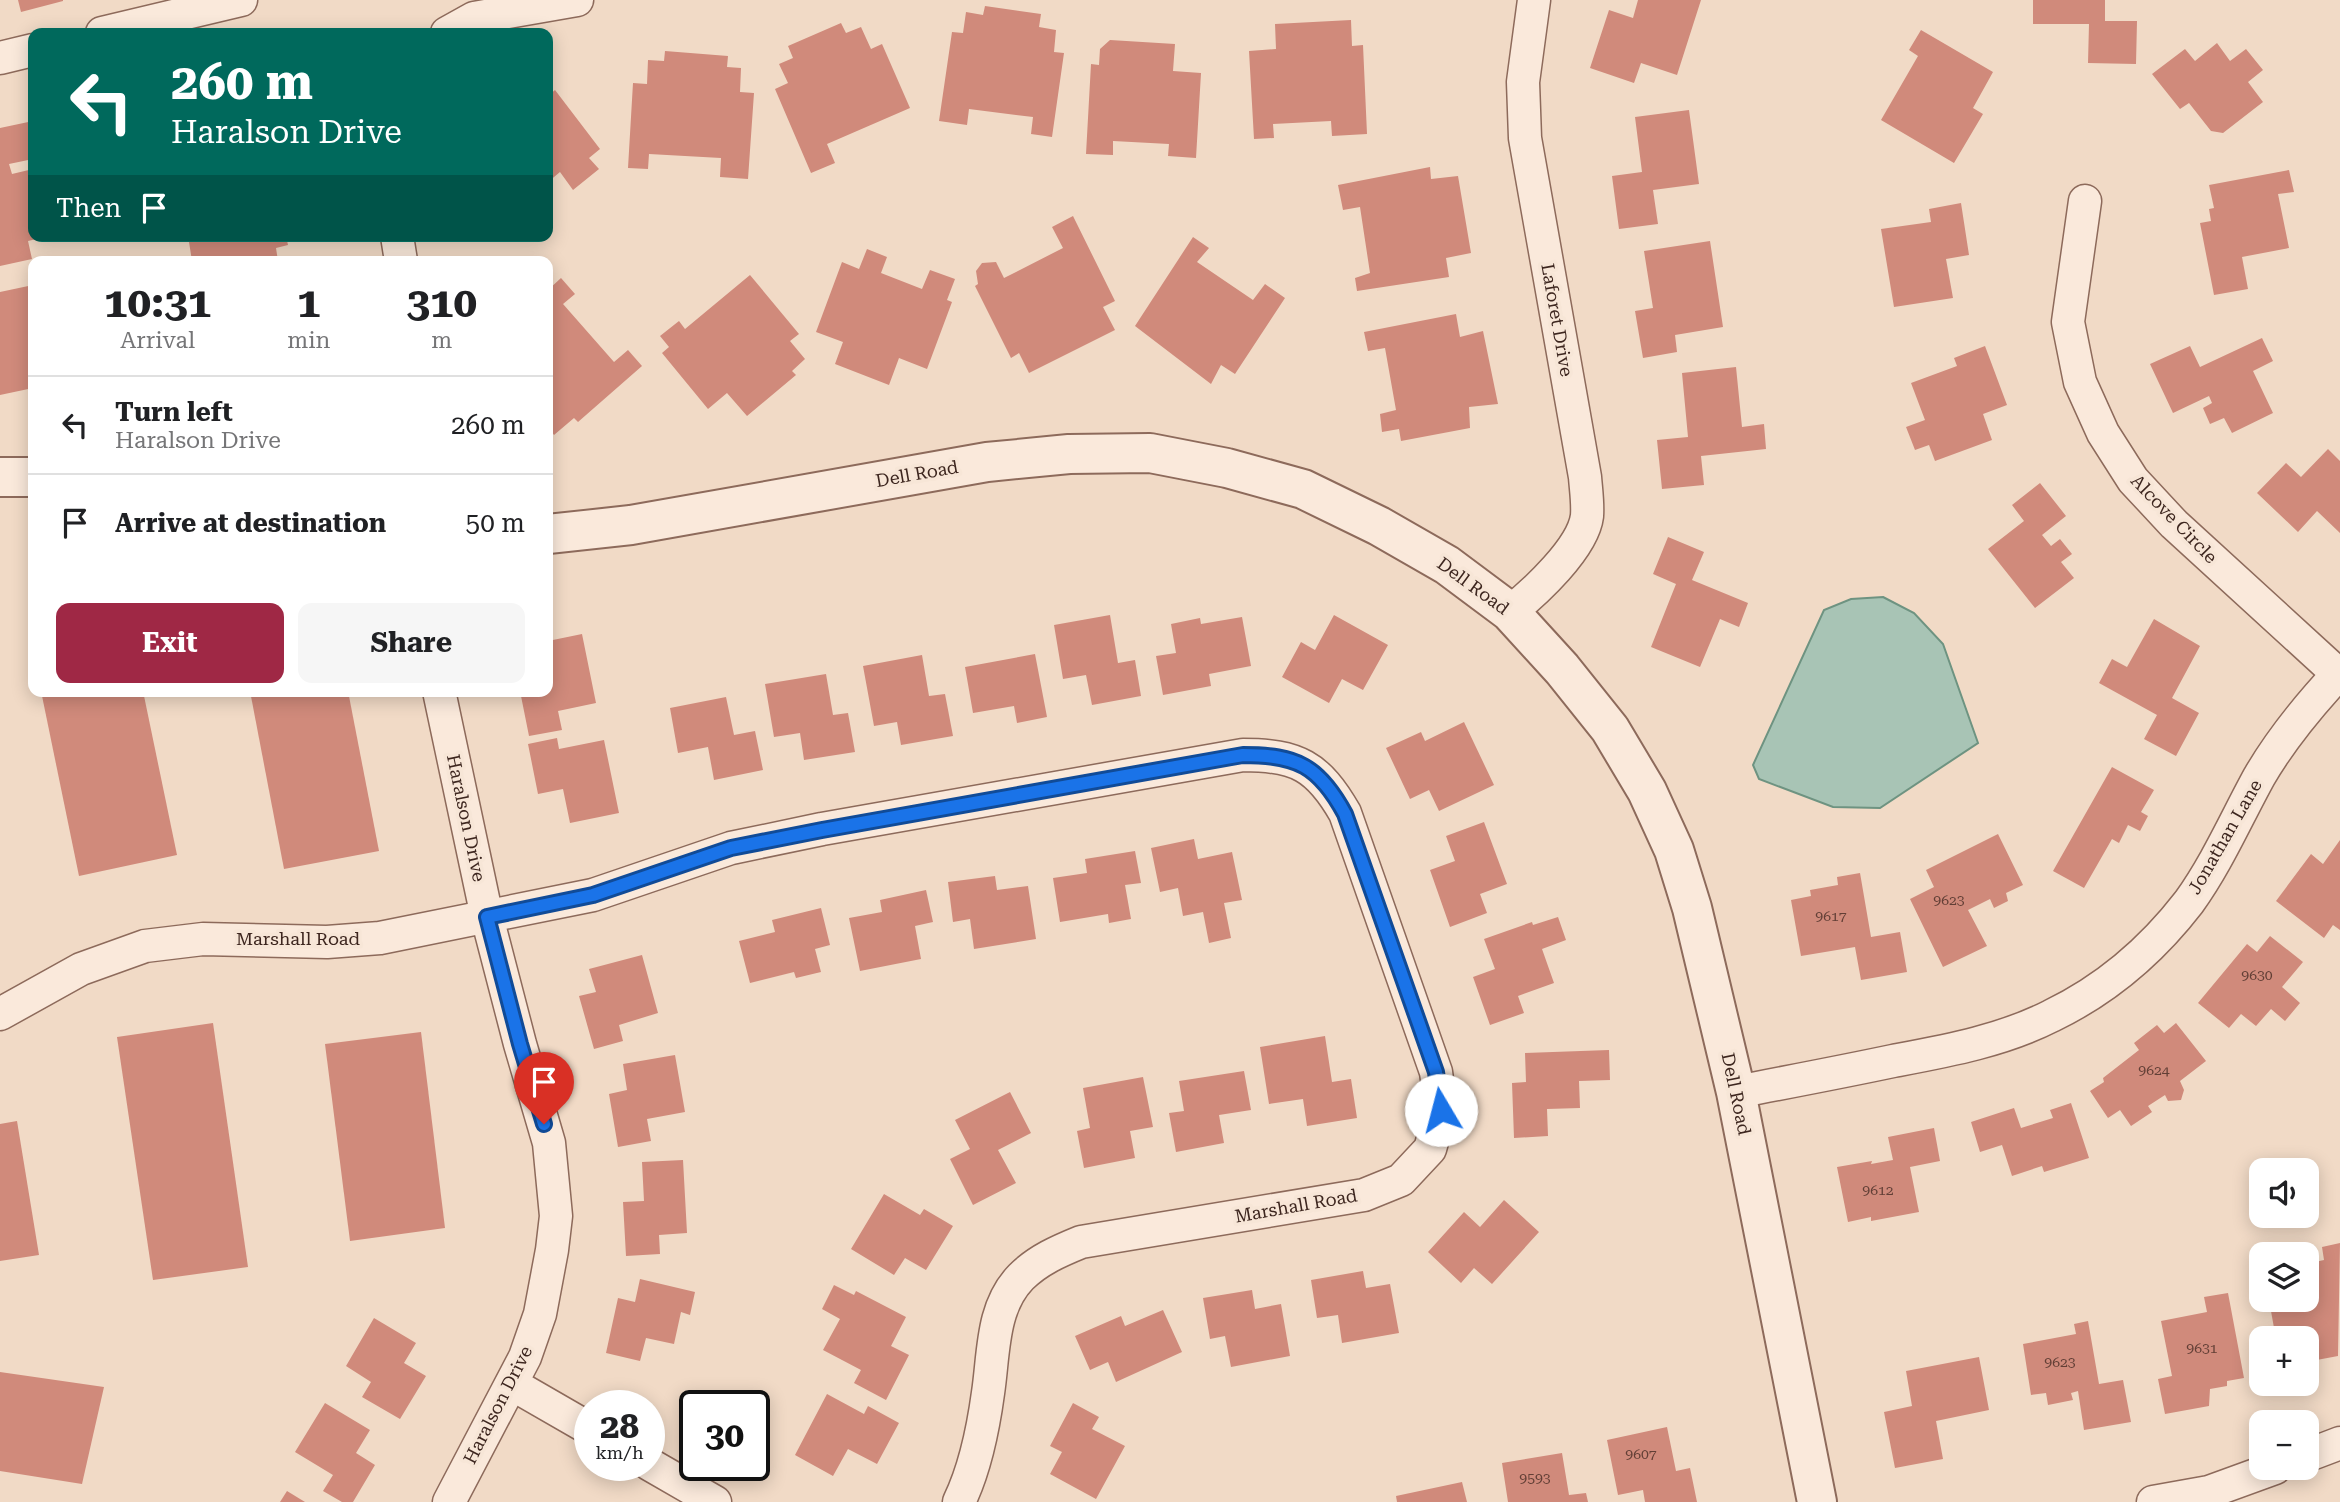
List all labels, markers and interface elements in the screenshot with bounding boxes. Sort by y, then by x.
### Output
text: 260 m [171,54,313,111]
icon: left [56,56,147,147]
text: Haralson Drive [171,113,402,151]
icon: arrive [135,189,173,227]
text: Then [56,193,121,223]
street label: Laforet Drive [1537,262,1578,378]
text: 10:31 [104,278,211,327]
text: 1 [297,278,321,327]
text: 310 [406,278,477,327]
text: Arrival [120,327,195,354]
text: min [287,327,330,354]
text: m [431,327,452,354]
text: Turn left [115,397,233,427]
icon: left [56,406,94,444]
text: 260 m [451,410,525,440]
text: Haralson Drive [115,427,281,454]
street label: Dell Road [874,456,960,491]
street label: Alcove Circle [2127,470,2222,567]
icon: arrive [56,504,94,542]
text: Arrive at destination [115,508,386,538]
text: 50 m [466,508,525,538]
street label: Dell Road [1433,553,1514,619]
button: Exit [56,603,284,683]
button: Share [298,603,525,683]
street label: Haralson Drive [443,752,490,884]
street label: Jonathan Lane [2183,776,2266,898]
house number: 9623 [1933,892,1965,908]
house number: 9617 [1815,908,1847,924]
street label: Marshall Road [236,928,360,949]
house number: 9630 [2241,967,2273,983]
street label: Dell Road [1718,1051,1756,1137]
pin [514,1052,574,1124]
house number: 9624 [2138,1062,2170,1078]
icon: arrive [525,1063,563,1101]
position arrow [1404,1073,1478,1147]
map controls [2249,1158,2319,1480]
button: sound [2249,1158,2319,1228]
house number: 9612 [1862,1182,1894,1198]
street label: Marshall Road [1233,1184,1359,1227]
button: layers [2249,1242,2319,1312]
button: + [2249,1326,2319,1396]
house number: 9631 [2186,1340,2218,1356]
street label: Haralson Drive [459,1342,536,1467]
house number: 9623 [2044,1354,2076,1370]
speed limit sign: 30 [679,1390,770,1481]
text: 28 [600,1406,639,1447]
button: − [2249,1410,2319,1480]
text: km/h [595,1442,644,1463]
house number: 9607 [1625,1446,1657,1462]
house number: 9593 [1519,1470,1551,1486]

